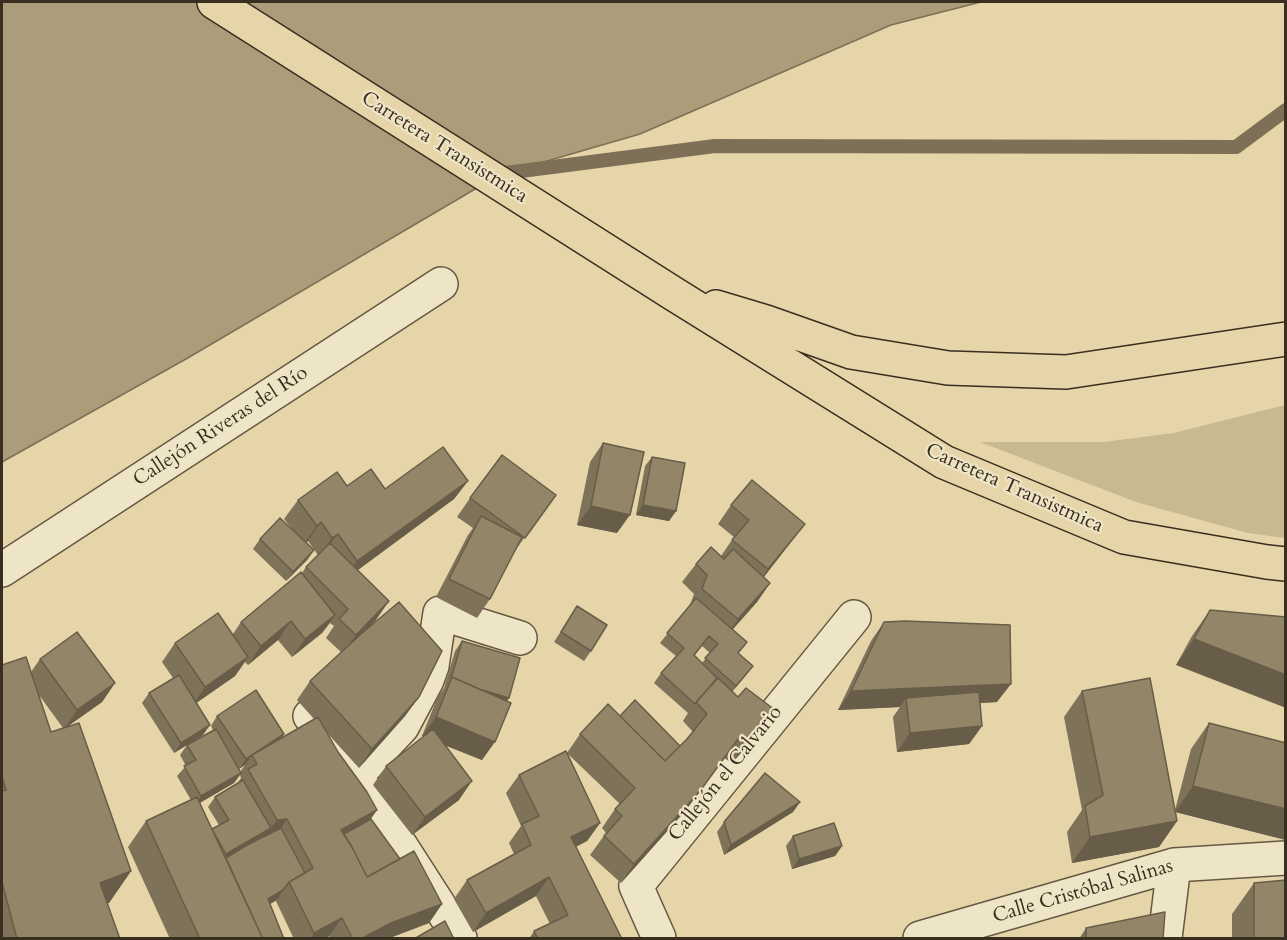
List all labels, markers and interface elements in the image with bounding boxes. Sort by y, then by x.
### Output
street label: Carretera Transistmica [356,87,532,209]
street label: Callejón Riveras del Río [129,362,313,492]
street label: Carretera Transistmica [921,439,1107,539]
street label: Callejón el Calvario [664,701,788,847]
street label: Calle Cristóbal Salinas [990,855,1176,929]

